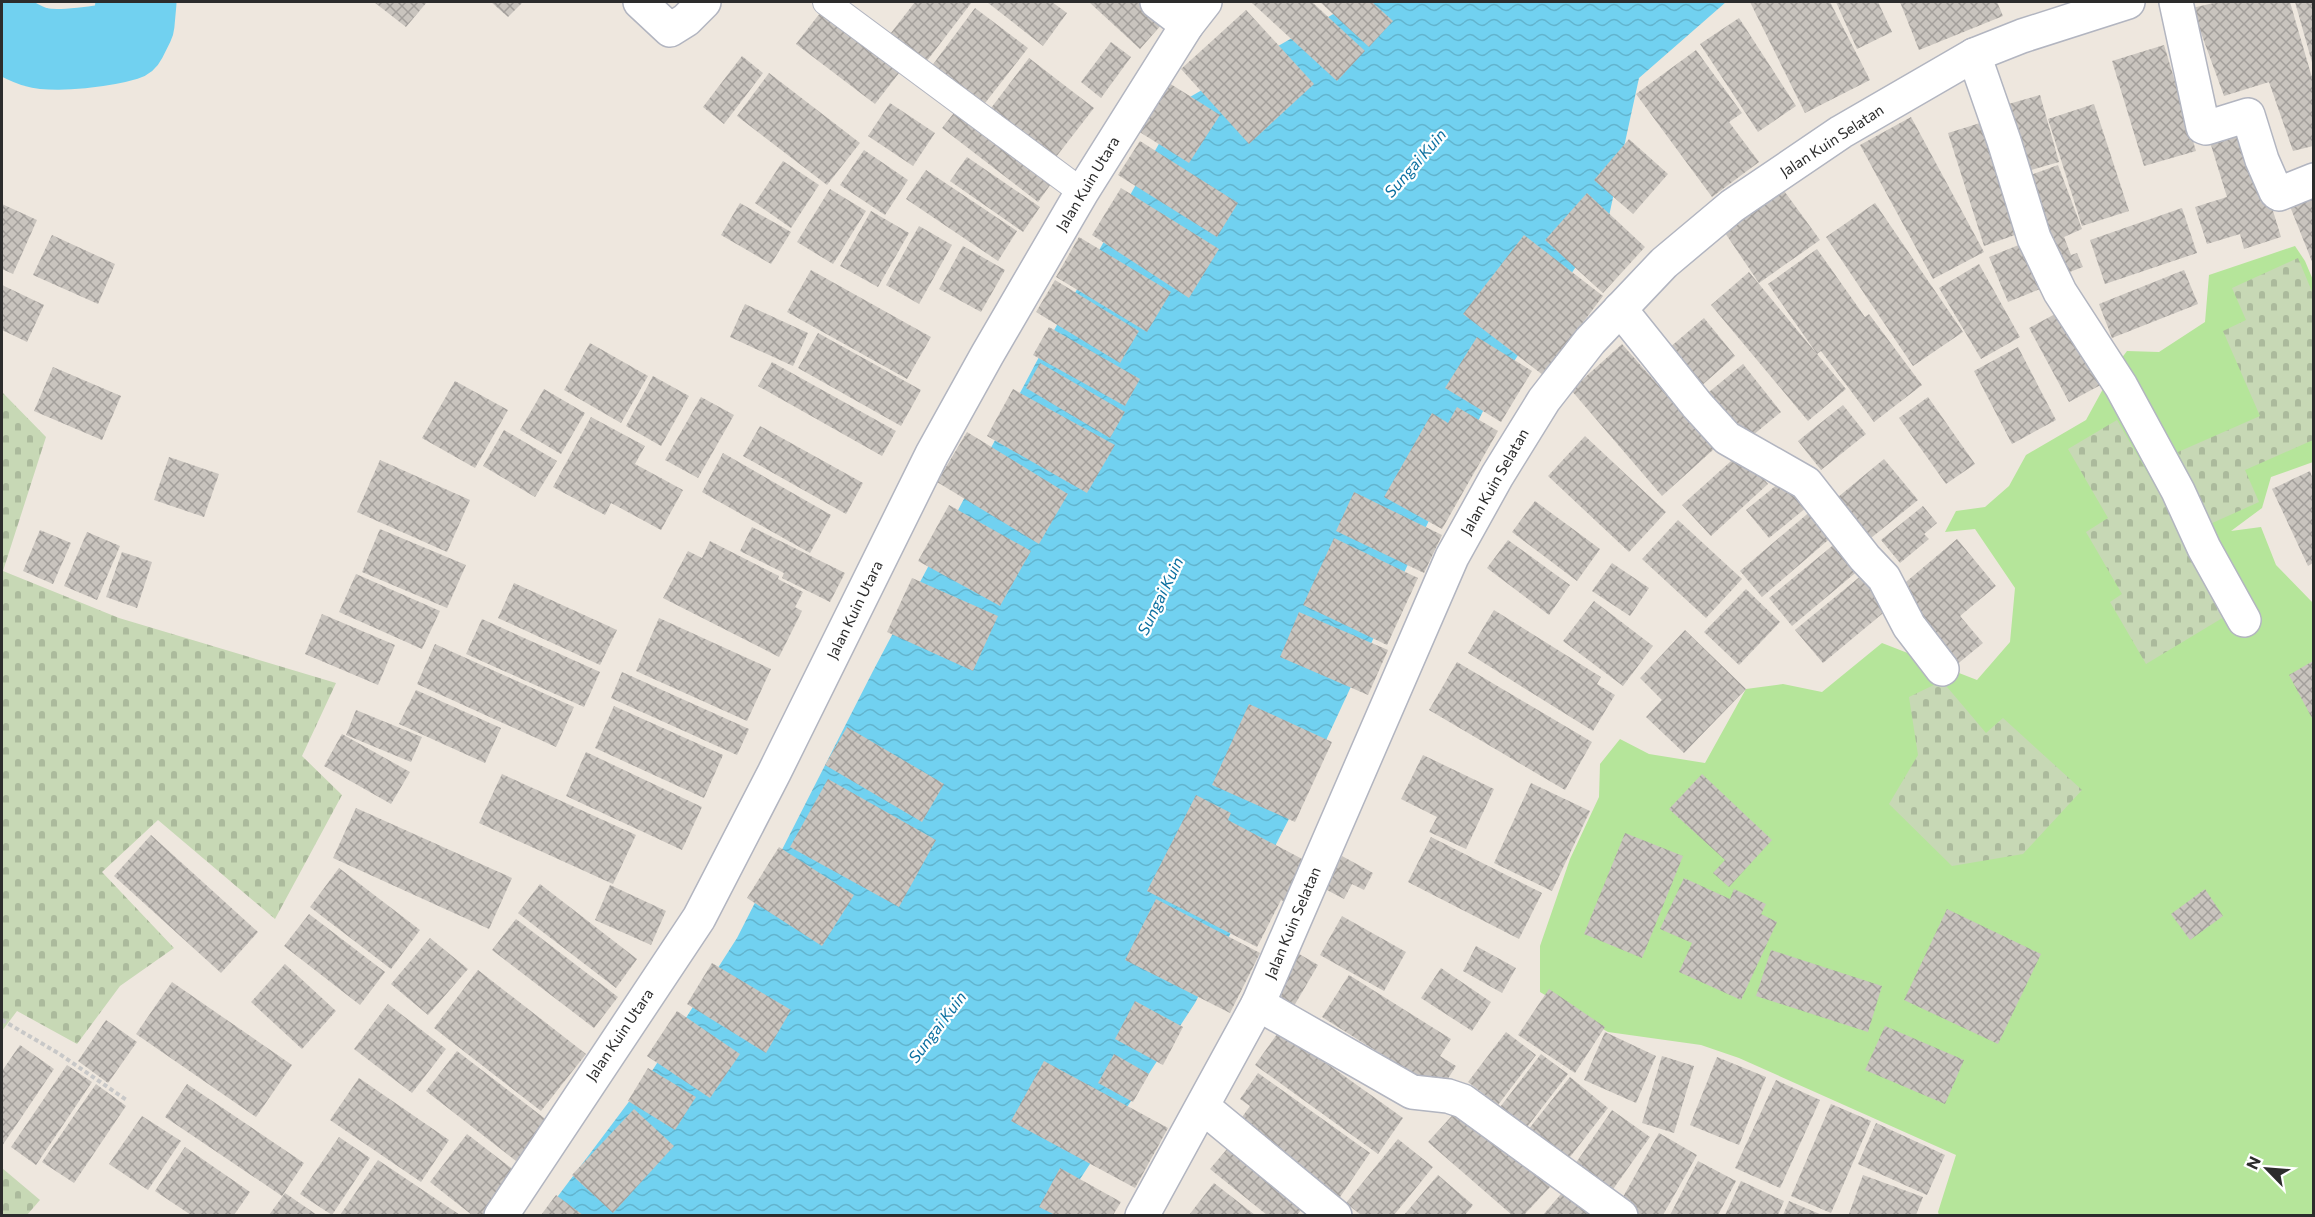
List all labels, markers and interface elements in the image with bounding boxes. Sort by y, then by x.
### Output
street label: Jalan Kuin Selatan [1776,100,1887,180]
water label: Sungai Kuin [1380,125,1449,201]
street label: Jalan Kuin Utara [1052,133,1123,234]
street label: Jalan Kuin Selatan [1456,425,1532,538]
water label: Sungai Kuin [1133,554,1187,638]
street label: Jalan Kuin Utara [822,557,886,662]
street label: Jalan Kuin Selatan [1260,864,1324,981]
street label: Jalan Kuin Utara [582,985,657,1084]
water label: Sungai Kuin [904,987,970,1066]
north arrow [2237,1139,2297,1199]
text: N [2242,1153,2264,1172]

